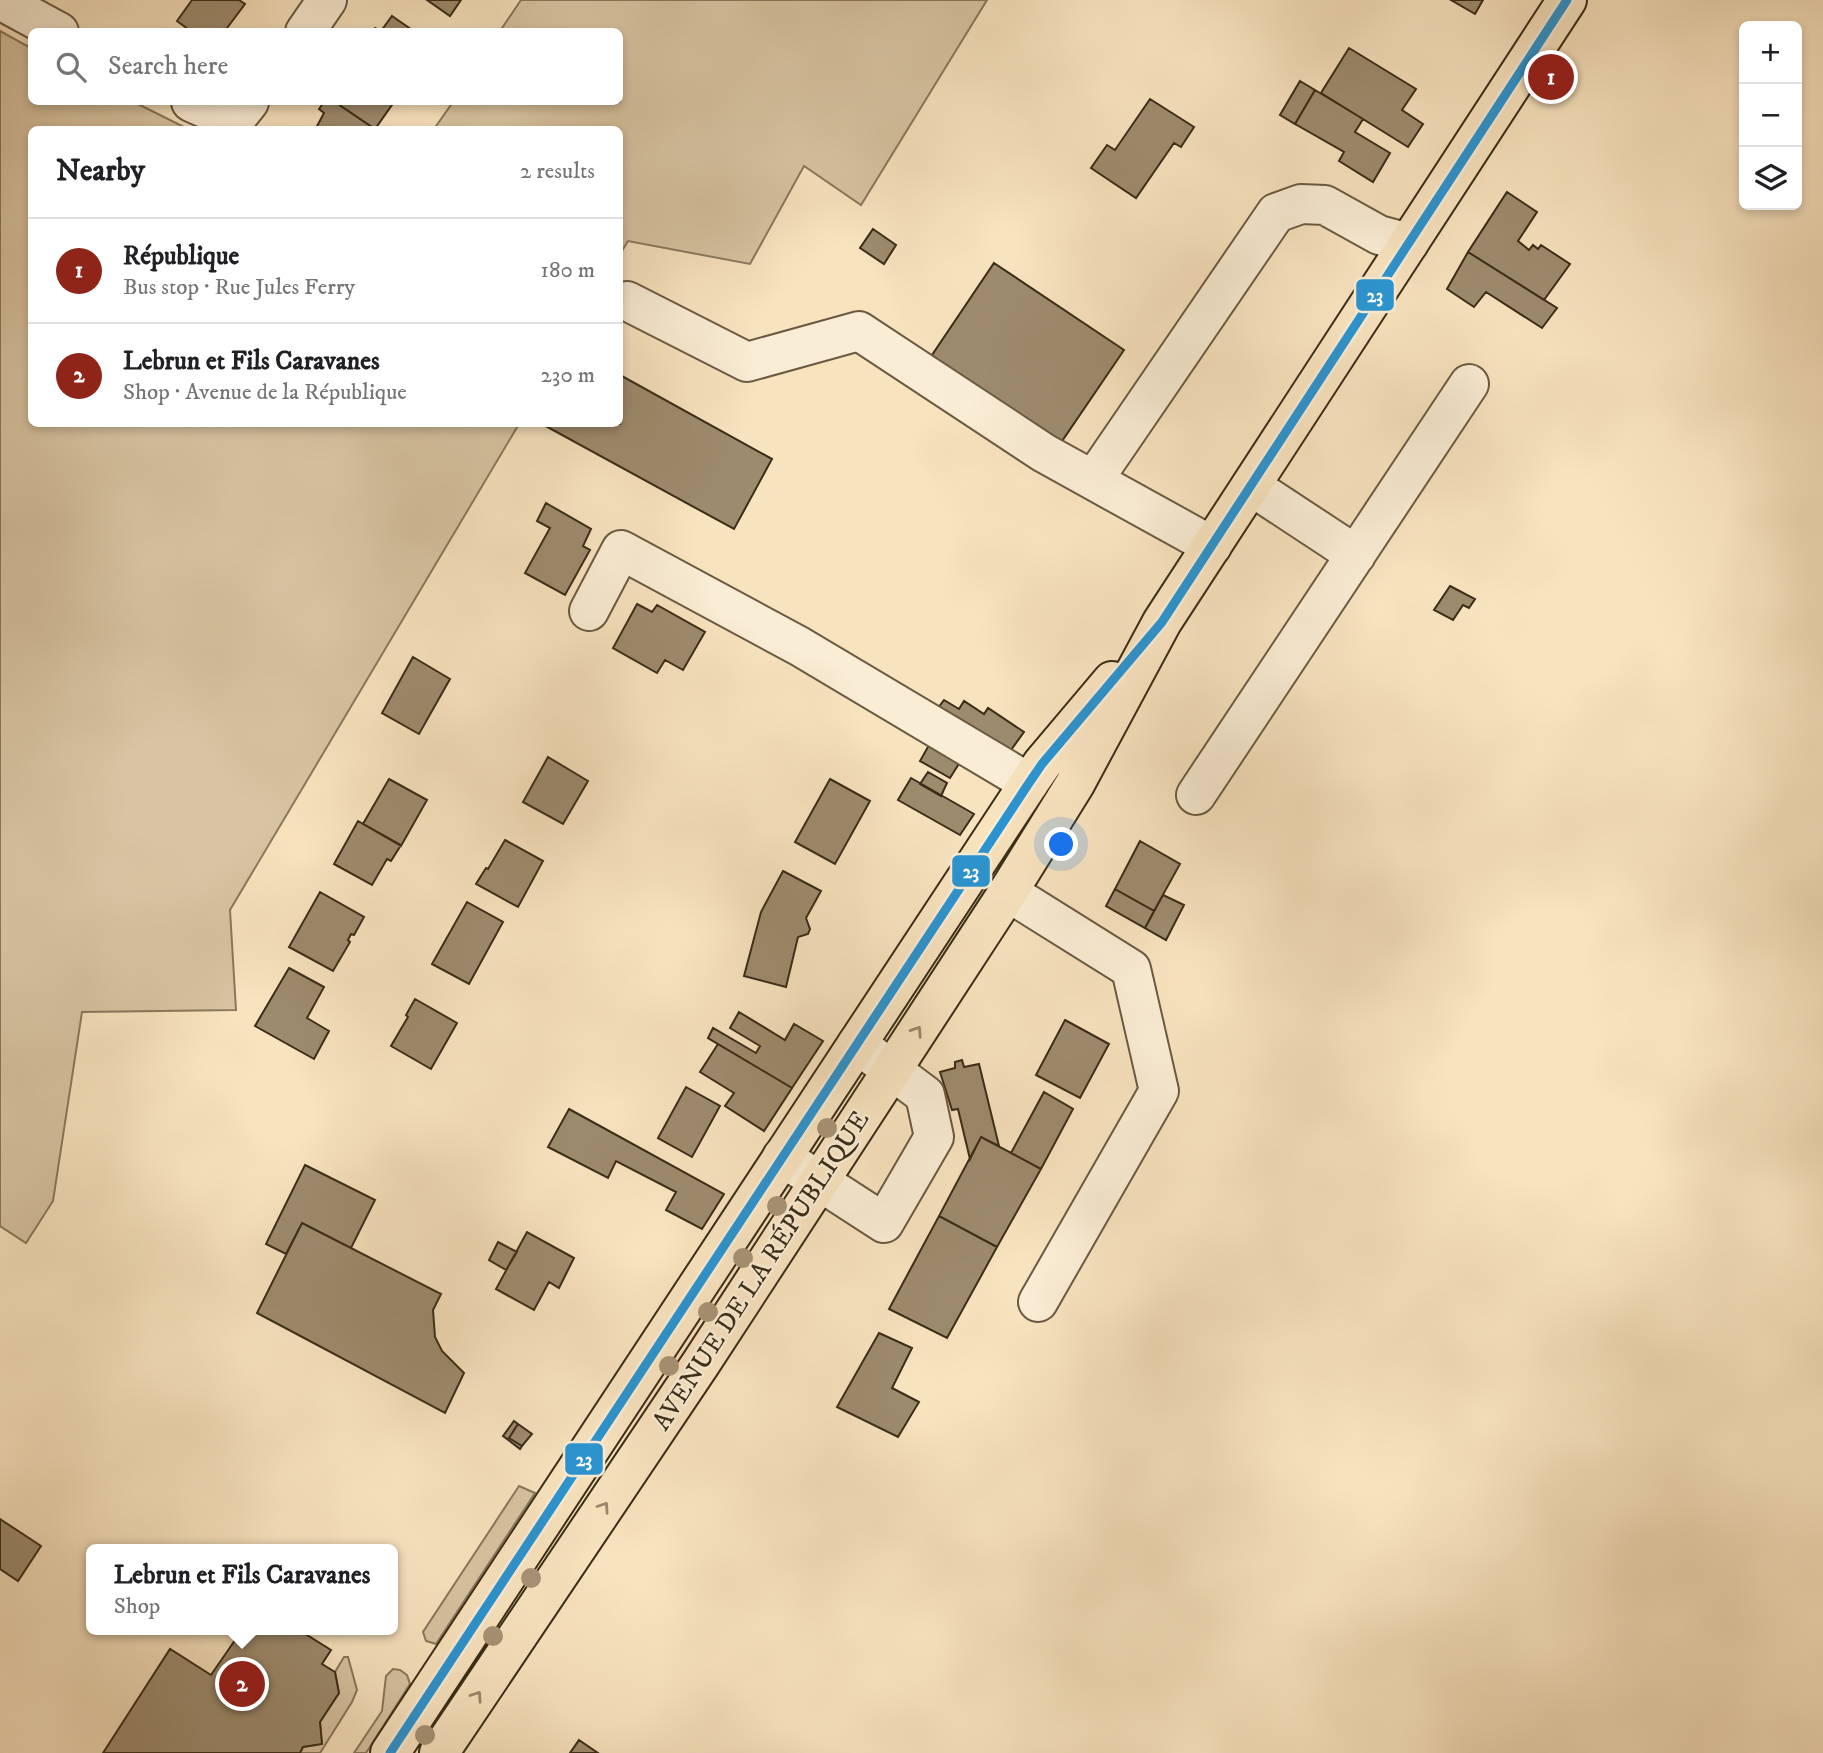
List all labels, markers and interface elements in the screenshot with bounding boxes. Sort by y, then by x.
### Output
map controls [1739,21,1802,210]
button: + [1739,21,1802,84]
search box [28,28,623,105]
icon: search [52,48,90,86]
text: Search here [108,50,228,83]
pin: 1 [1528,51,1574,103]
button: − [1739,84,1802,147]
button: layers [1739,147,1802,210]
text: Nearby [56,153,145,190]
text: 2 results [520,157,595,186]
text: République [123,240,239,273]
text: 1 [75,256,83,285]
text: 180 m [540,256,595,285]
text: Bus stop · Rue Jules Ferry [123,273,355,302]
line badge: 23 [1355,278,1395,312]
text: 23 [1367,285,1383,308]
text: Lebrun et Fils Caravanes [123,345,380,378]
text: 2 [73,361,85,390]
text: 230 m [541,361,595,390]
text: Shop · Avenue de la République [123,378,407,407]
your location [1044,827,1078,861]
line badge: 23 [951,854,991,888]
text: 23 [963,861,979,884]
one-way arrow [909,1025,922,1038]
street label: AVENUE DE LA RÉPUBLIQUE [645,1105,877,1437]
line badge: 23 [564,1442,604,1476]
text: 23 [576,1449,592,1472]
one-way arrow [596,1502,608,1515]
popup [86,1544,398,1635]
text: Lebrun et Fils Caravanes [114,1559,370,1592]
text: Shop [114,1592,160,1621]
pin: 2 [219,1658,265,1710]
one-way arrow [469,1691,482,1704]

